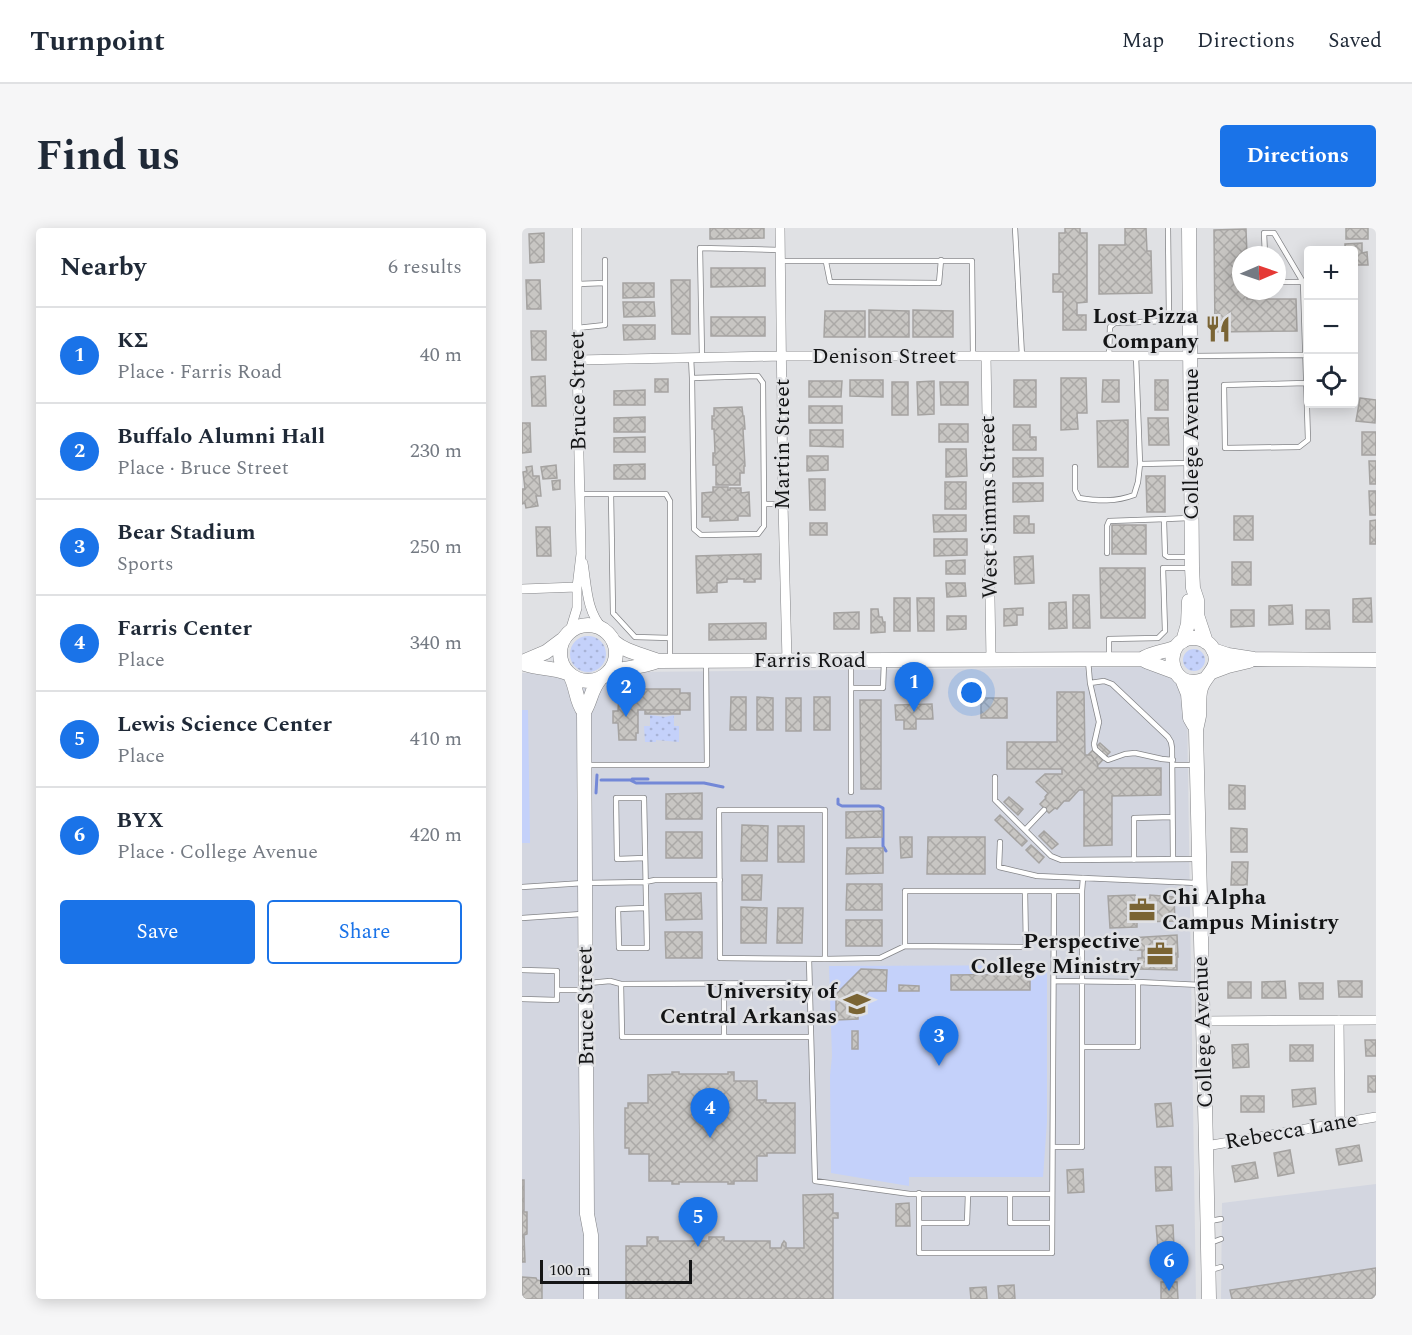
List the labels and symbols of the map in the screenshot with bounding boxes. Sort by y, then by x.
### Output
north arrow [1232,246,1286,300]
place label: Lost Pizza Company [1093,300,1200,358]
restaurant icon: Lost Pizza Company [1203,314,1233,344]
street label: Bruce Street [560,331,596,451]
street label: Denison Street [812,340,957,373]
street label: College Avenue [1175,368,1208,520]
street label: Martin Street [766,378,799,510]
street label: West Simms Street [971,415,1007,599]
street label: Farris Road [754,644,866,677]
pin: 1 [894,662,934,712]
pin: 2 [606,668,646,717]
your location [957,678,986,707]
place label: Chi Alpha Campus Ministry [1162,881,1340,939]
office icon: Chi Alpha Campus Ministry [1127,895,1157,925]
place label: Perspective College Ministry [971,925,1142,983]
office icon: Perspective College Ministry [1145,939,1175,969]
street label: Bruce Street [568,946,604,1066]
street label: College Avenue [1184,955,1222,1109]
place label: University of Central Arkansas [660,975,839,1033]
school or university icon: University of Central Arkansas [842,989,872,1019]
pin: 3 [920,1016,958,1066]
pin: 4 [690,1088,729,1138]
street label: Rebecca Lane [1222,1103,1360,1159]
pin: 5 [678,1198,717,1247]
pin: 6 [1150,1242,1188,1291]
scale bar [540,1257,692,1284]

